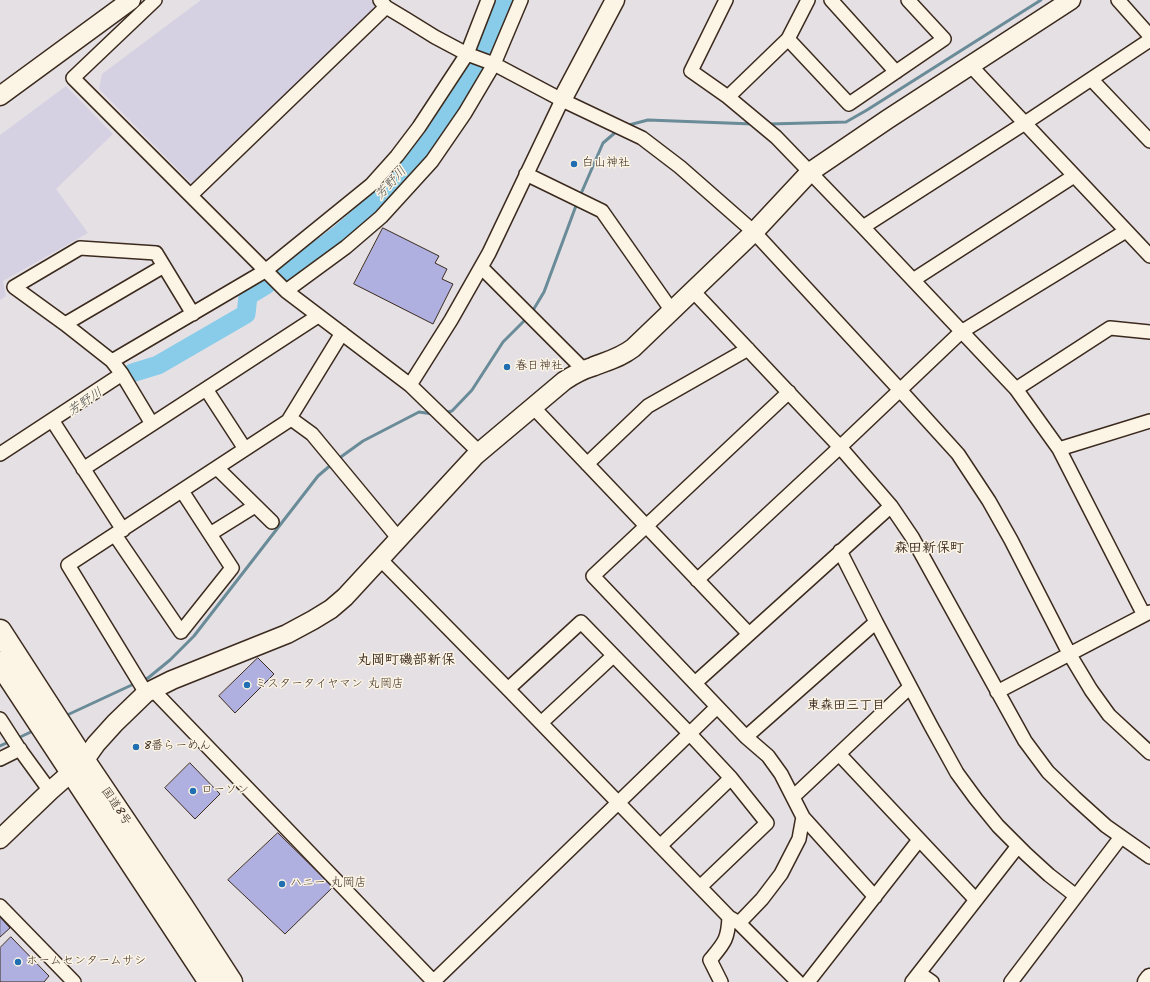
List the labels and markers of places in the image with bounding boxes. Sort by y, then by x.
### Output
place label: 白山神社 [582,157,630,171]
marker: 白山神社 [569,159,579,169]
place label: 春日神社 [515,360,563,374]
marker: 春日神社 [502,362,512,372]
place label: ミスタータイヤマン 丸岡店 [255,678,404,692]
marker: ミスタータイヤマン 丸岡店 [242,680,252,690]
place label: 8番らーめん [144,740,211,754]
marker: 8番らーめん [131,742,141,752]
place label: ローソン [201,784,249,798]
marker: ローソン [188,786,198,796]
place label: ハニー 丸岡店 [290,877,367,891]
marker: ハニー 丸岡店 [277,879,287,889]
place label: ホームセンタームサシ [26,955,146,969]
marker: ホームセンタームサシ [13,957,23,967]

